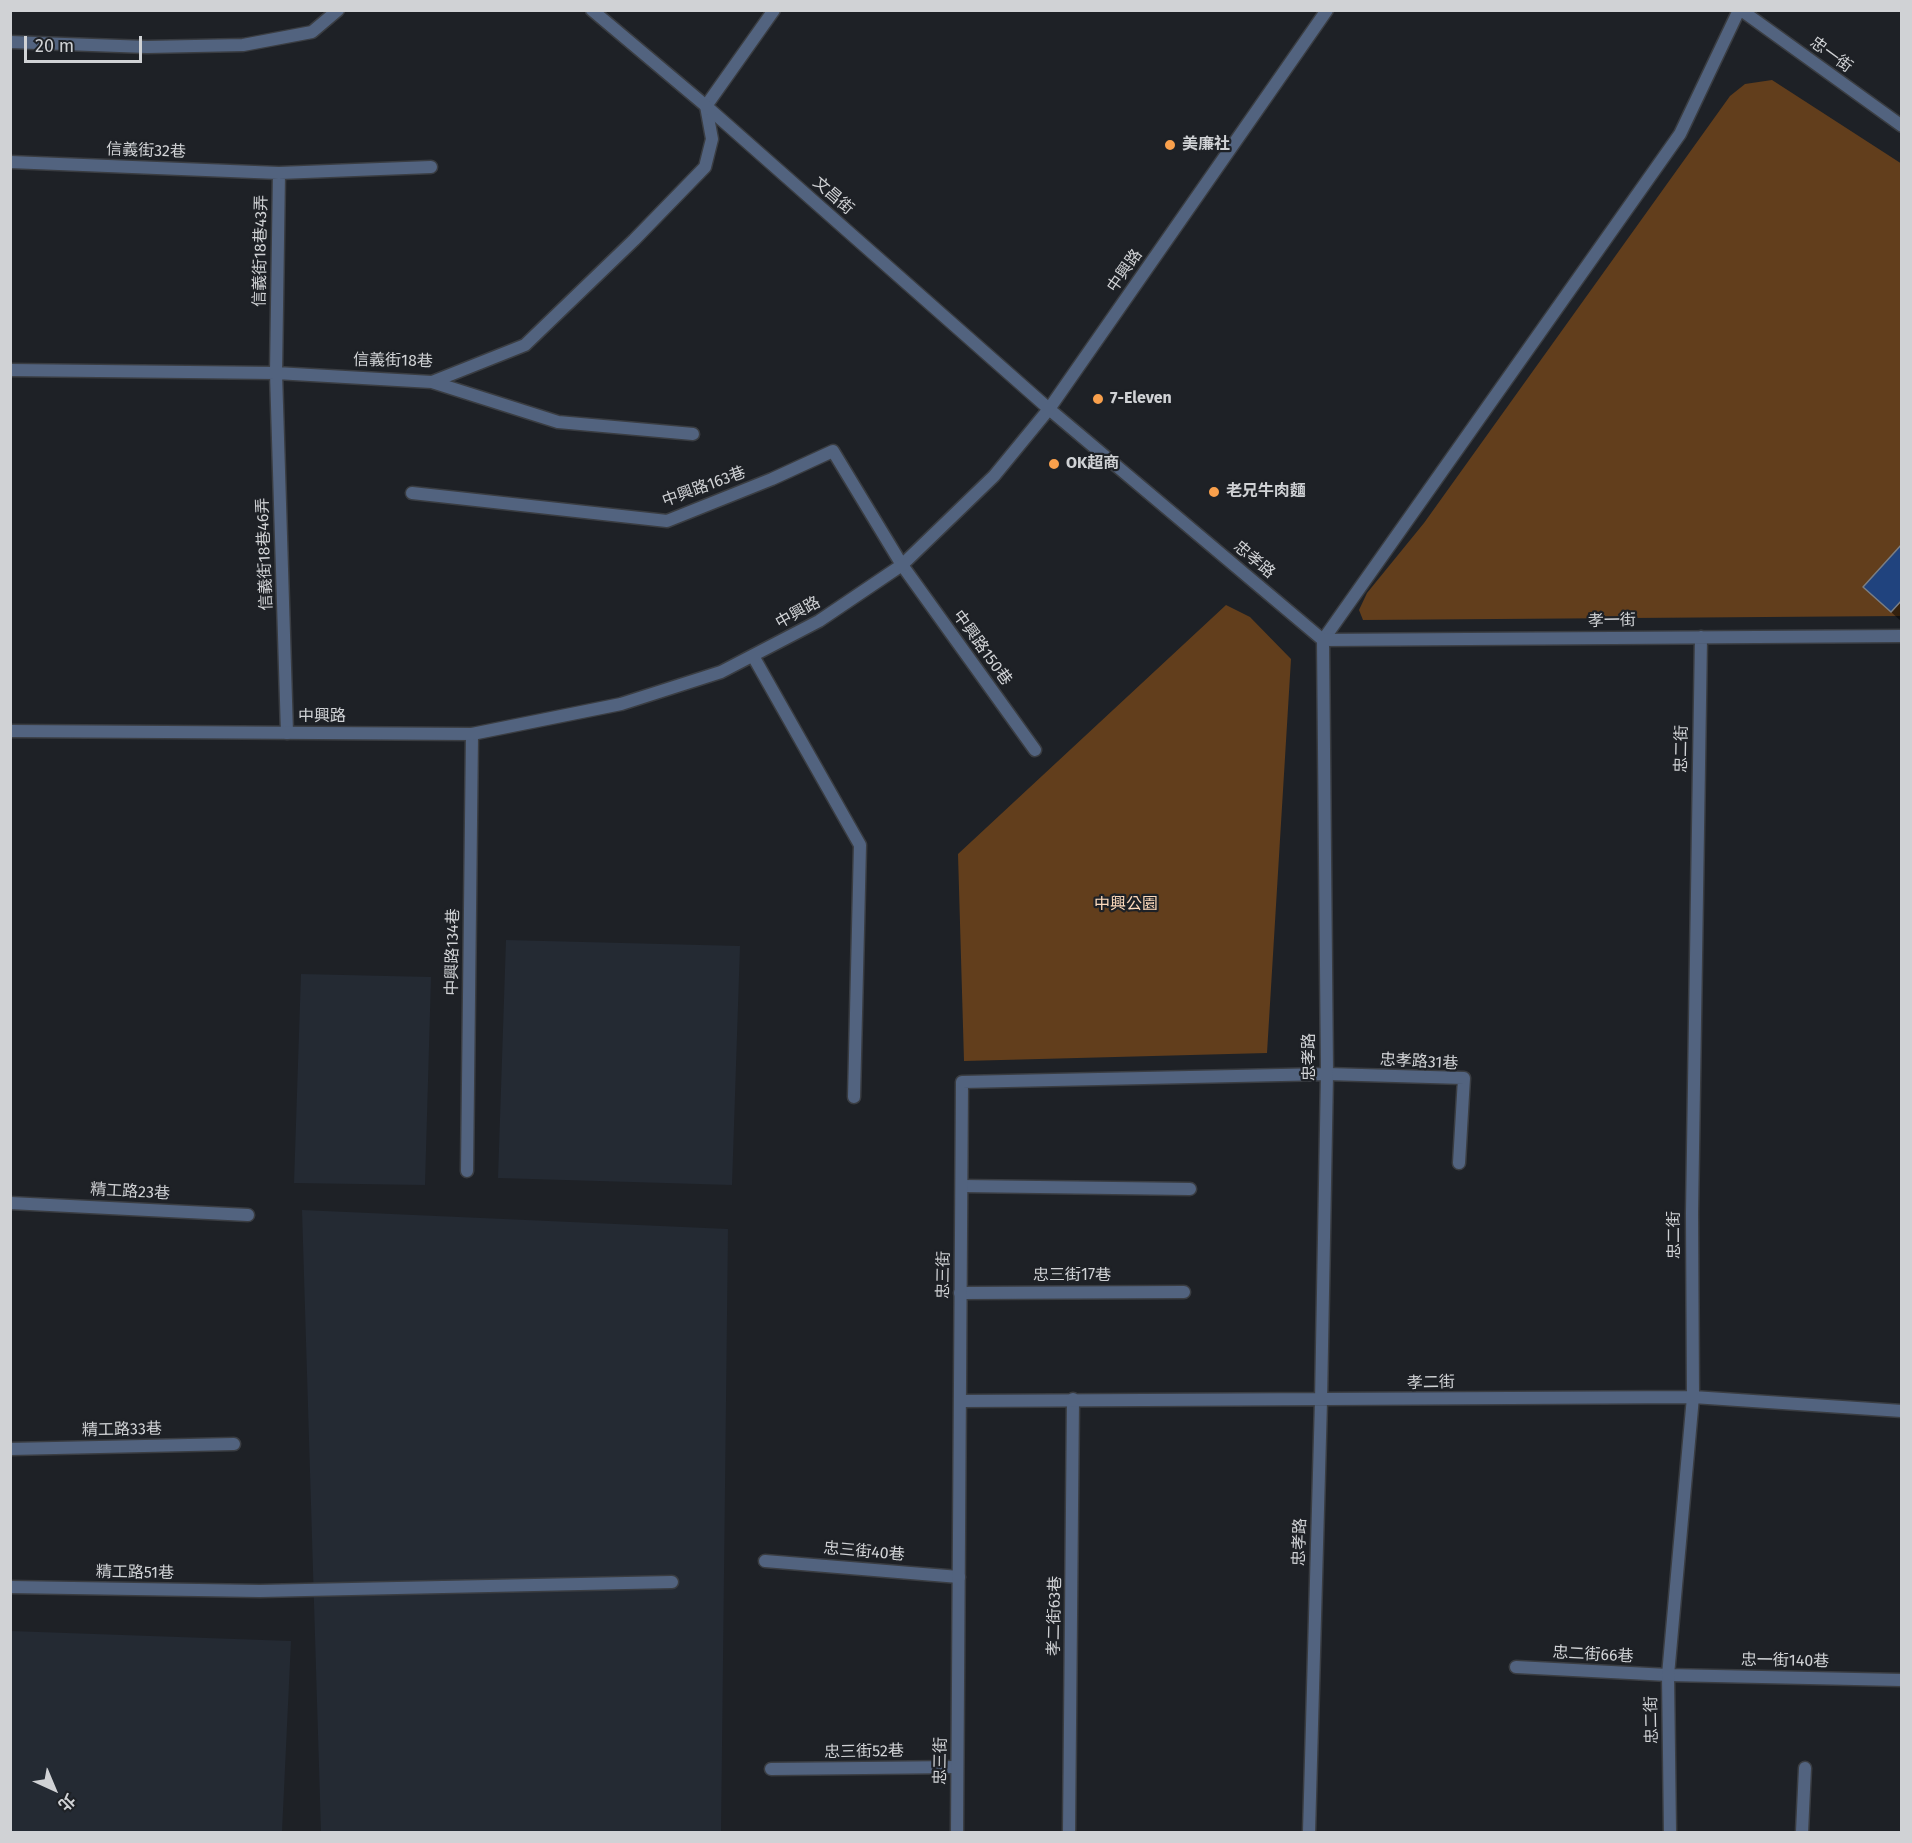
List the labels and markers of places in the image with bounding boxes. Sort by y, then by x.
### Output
place label: 美廉社 [1182,135,1230,155]
marker: 美廉社 [1163,138,1177,152]
place label: 7-Eleven [1110,389,1172,409]
marker: 7-Eleven [1091,392,1105,406]
place label: OK超商 [1066,454,1119,474]
marker: OK超商 [1047,457,1061,471]
place label: 老兄牛肉麵 [1226,482,1306,502]
marker: 老兄牛肉麵 [1207,485,1221,499]

